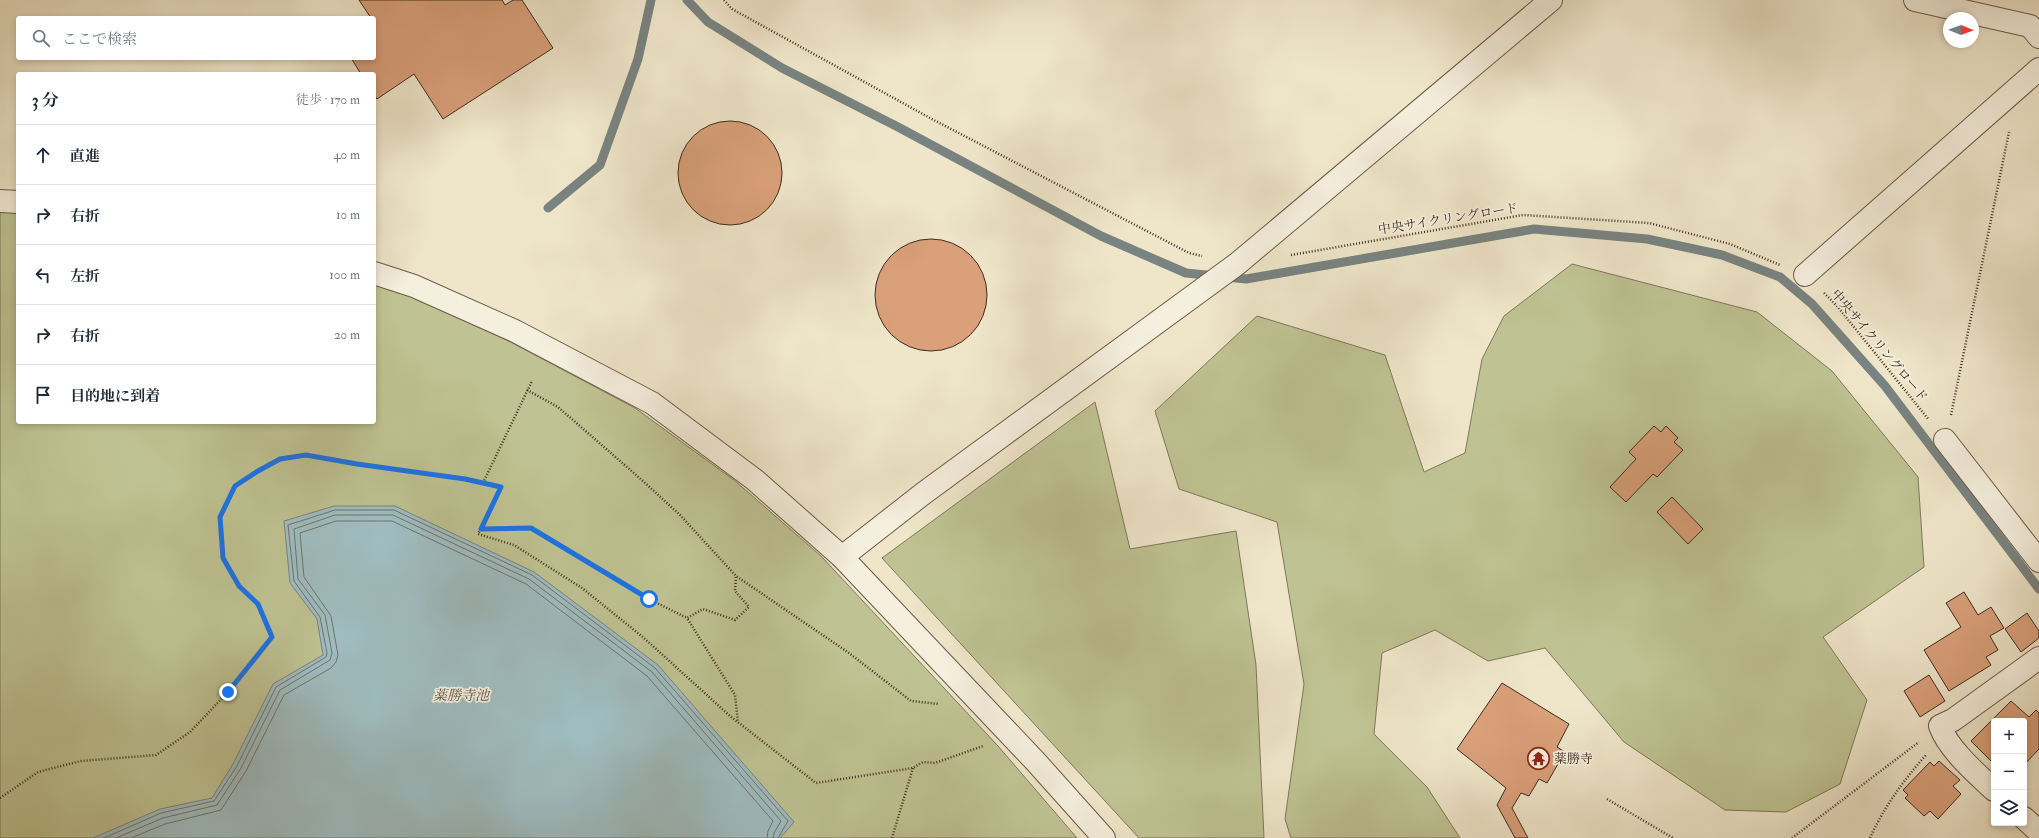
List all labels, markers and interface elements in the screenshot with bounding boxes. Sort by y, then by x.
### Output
north arrow [1943,12,1979,48]
search box [16,16,376,60]
icon: search [30,27,52,49]
text: ここで検索 [62,30,137,49]
text: 3 分 [32,90,59,111]
text: 徒歩 · 170 m [296,92,360,108]
icon: ahead [32,144,54,166]
text: 直進 [70,147,100,166]
text: 40 m [334,147,360,163]
street label: 中央サイクリングロード [1377,200,1519,238]
icon: right [32,204,54,226]
text: 右折 [70,207,100,226]
text: 10 m [336,207,360,223]
icon: left [32,264,54,286]
text: 左折 [70,267,100,286]
text: 100 m [329,267,360,283]
street label: 中央サイクリングロード [1828,286,1931,405]
icon: right [32,324,54,346]
text: 右折 [70,327,100,346]
text: 20 m [334,327,360,343]
icon: arrive [32,384,54,406]
text: 目的地に到着 [70,387,160,406]
route start [640,590,658,608]
route end [219,683,237,701]
water label: 薬勝寺池 [433,687,491,704]
map controls [1991,718,2027,826]
button: + [1991,718,2027,754]
temple icon: 薬勝寺 [1525,745,1551,771]
place label: 薬勝寺 [1554,751,1593,767]
button: − [1991,754,2027,790]
button: layers [1991,790,2027,826]

